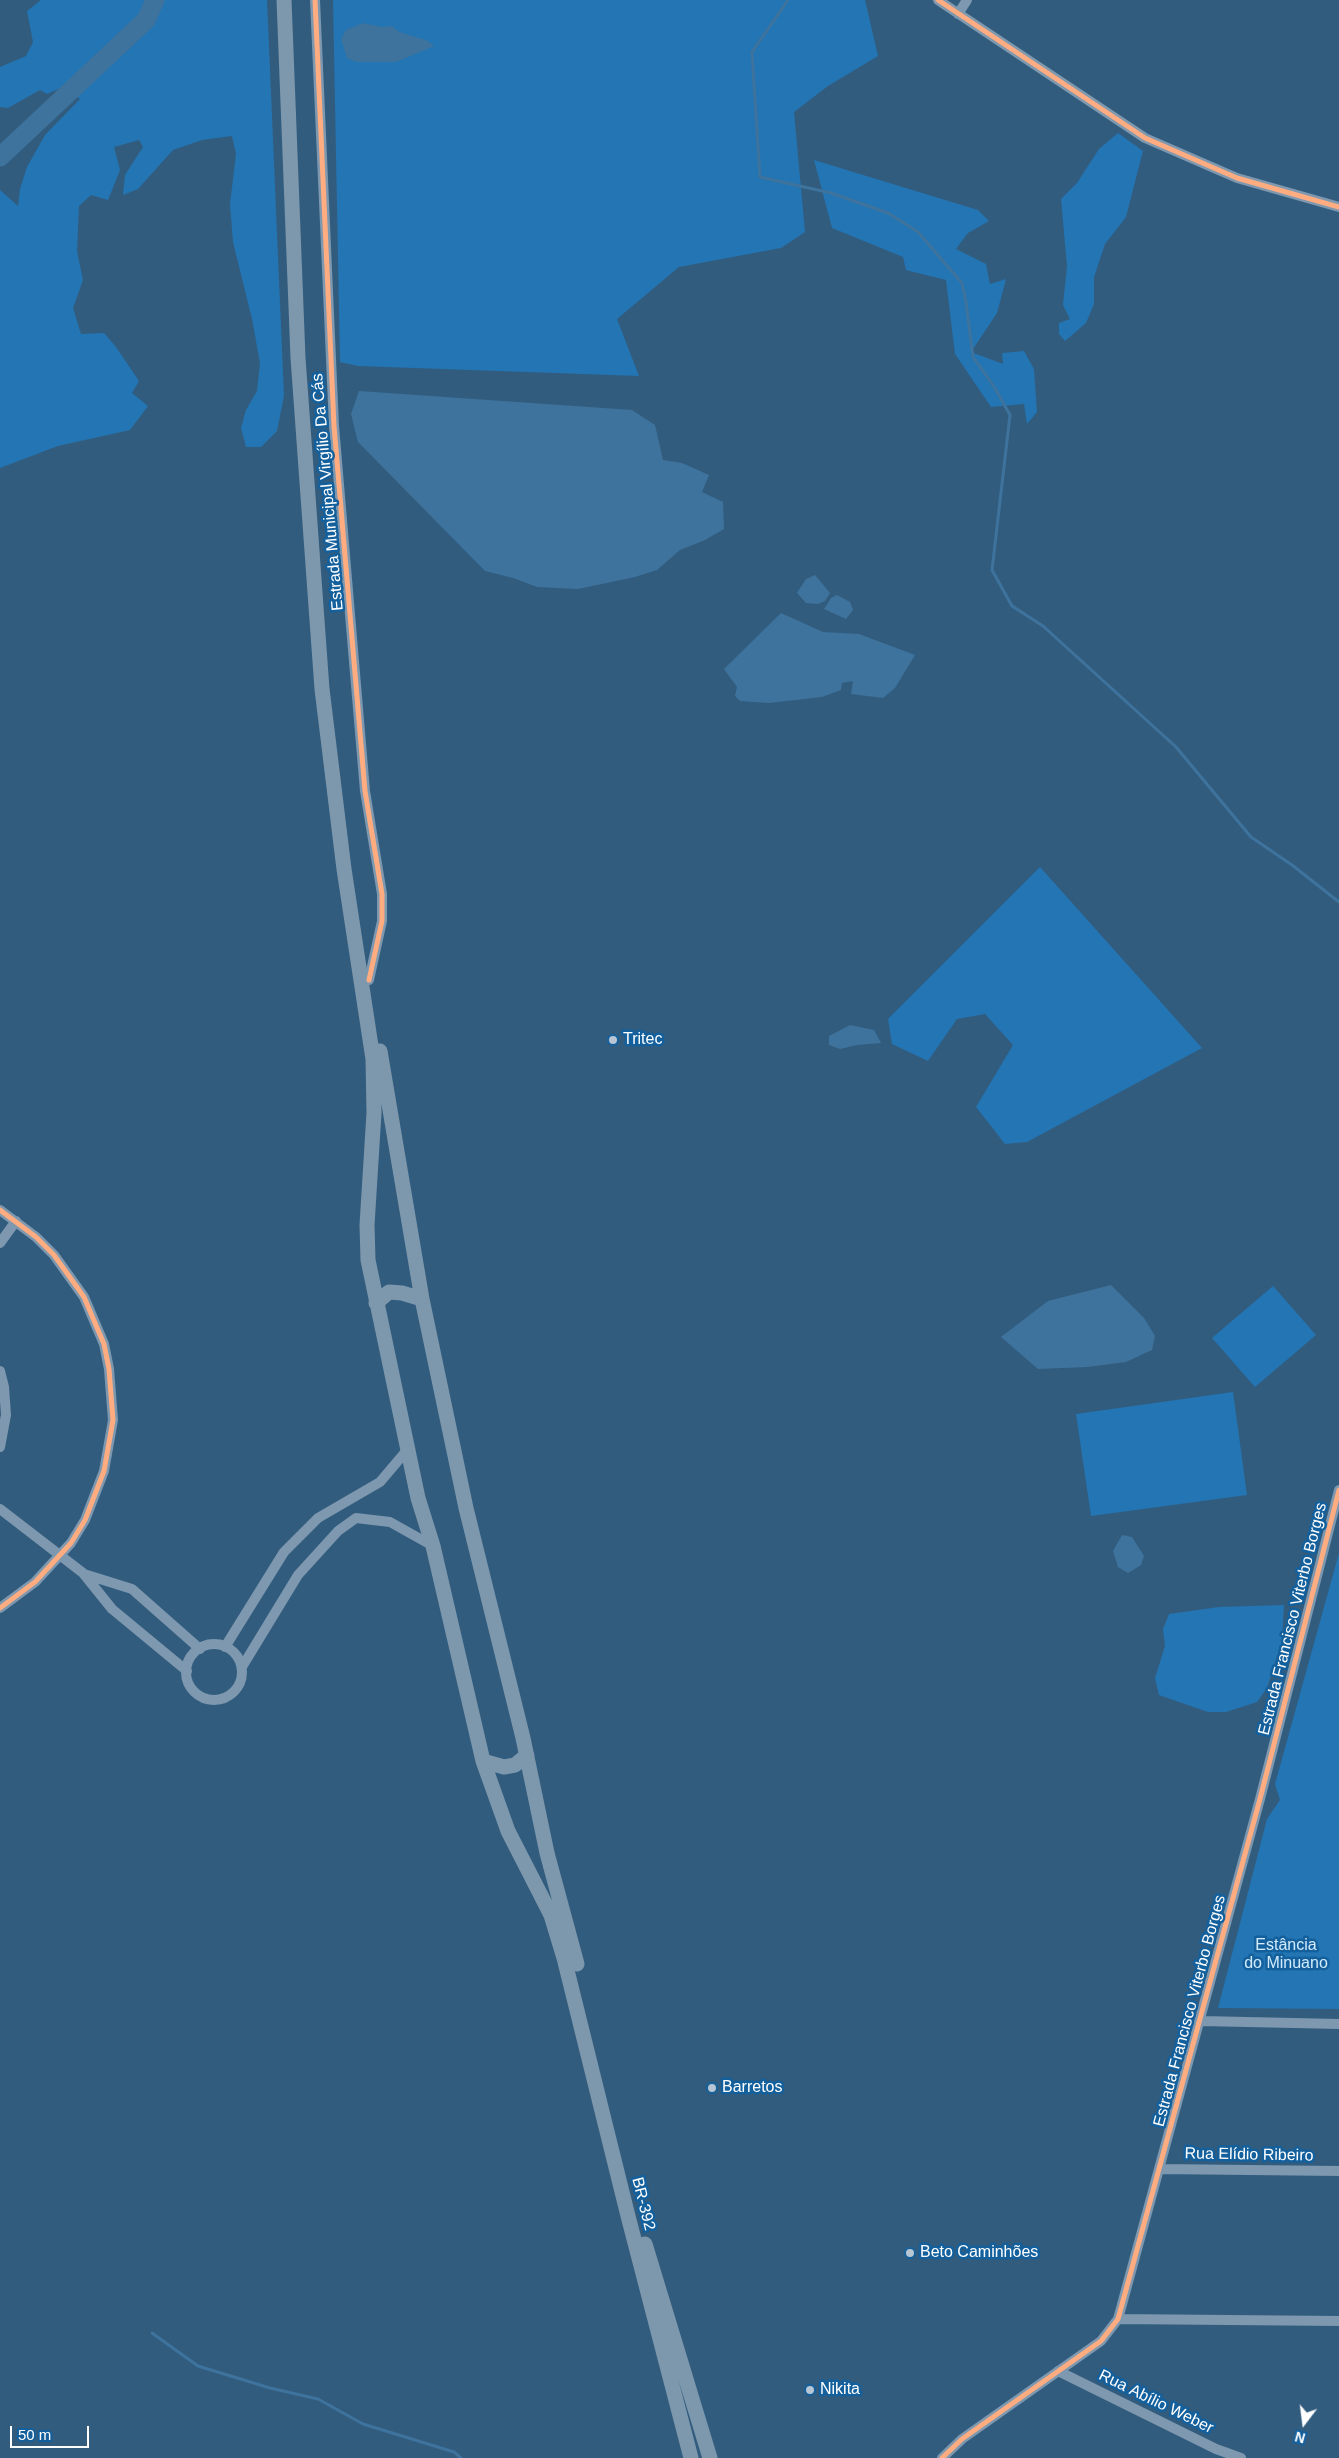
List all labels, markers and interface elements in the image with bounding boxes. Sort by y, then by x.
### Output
street label: Estrada Municipal Virgílio Da Cás [308,373,348,611]
place label: Tritec [623,1030,662,1050]
marker: Tritec [607,1034,619,1046]
street label: Estrada Francisco Viterbo Borges [1255,1501,1331,1737]
street label: Estrada Francisco Viterbo Borges [1150,1893,1230,2129]
park label: Estância do Minuano [1244,1936,1328,1974]
place label: Barretos [722,2078,782,2098]
marker: Barretos [706,2082,718,2094]
street label: Rua Elídio Ribeiro [1184,2144,1314,2166]
street label: BR-392 [627,2175,659,2233]
place label: Beto Caminhões [920,2243,1038,2263]
marker: Beto Caminhões [904,2247,916,2259]
street label: Rua Abílio Weber [1096,2366,1216,2438]
place label: Nikita [820,2380,860,2400]
marker: Nikita [804,2384,816,2396]
north arrow [1279,2398,1329,2448]
scale bar [12,2416,91,2448]
text: 50 m [18,2426,51,2443]
text: N [1293,2428,1307,2447]

